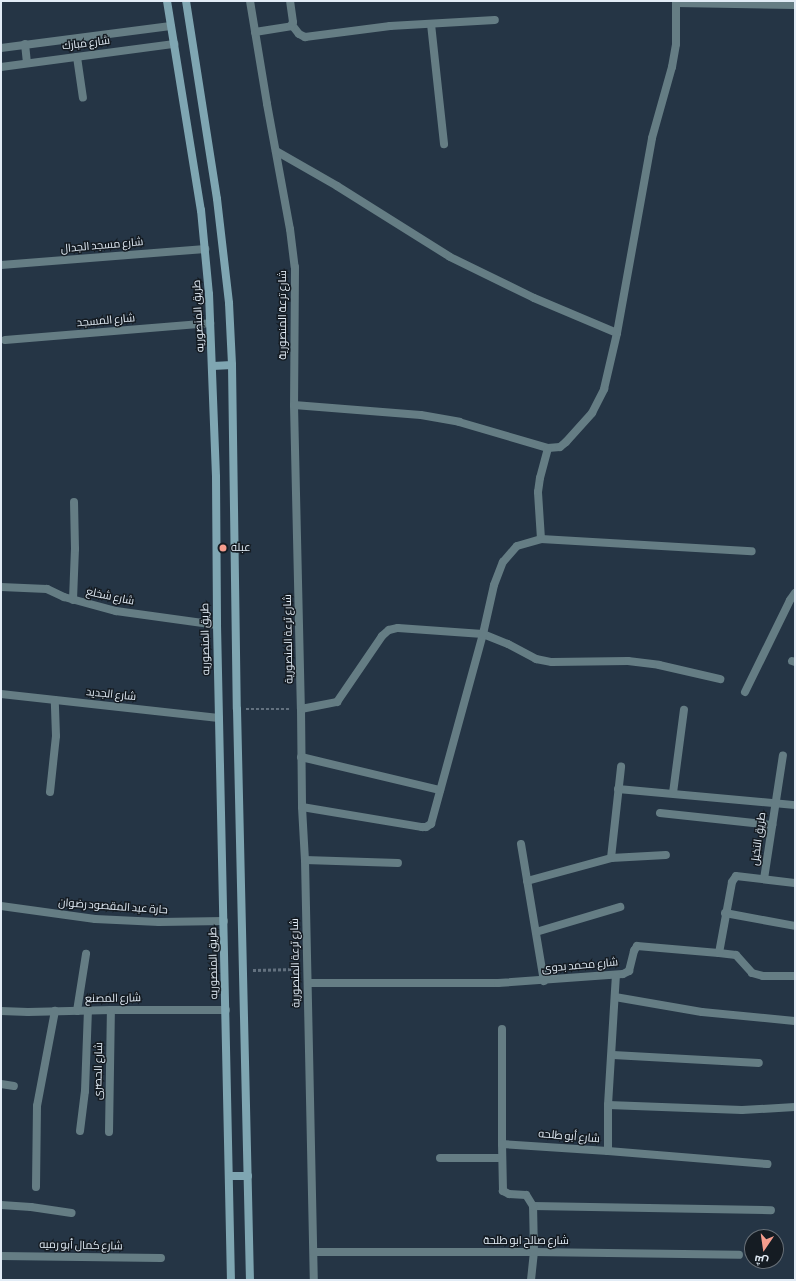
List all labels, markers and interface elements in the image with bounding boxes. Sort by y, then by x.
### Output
street label: شارع مبارك [61,35,111,53]
street label: شارع مسجد الجدال [60,236,144,256]
street label: شارع ترعة المنصورية [276,270,290,360]
street label: طريق المنصوريه [191,280,207,352]
street label: شارع المسجد [76,312,136,330]
place label: عبله [231,541,250,555]
marker: عبله [218,543,228,553]
street label: شارع شخلع [85,585,135,609]
street label: شارع ترعة المنصورية [282,594,296,684]
street label: طريق المنصوريه [199,603,213,675]
street label: شارع الجديد [85,686,137,704]
street label: طريق النخيل [749,811,769,867]
street label: حارة عبد المقصود رضوان [58,897,168,917]
street label: شارع ترعة المنصورية [289,918,303,1008]
street label: طريق المنصوريه [207,927,221,999]
street label: شارع محمد بدوى [541,956,619,976]
street label: شارع المصنع [85,992,141,1006]
street label: شارع الحصرى [92,1042,106,1100]
street label: شارع أبو طلحه [538,1128,600,1146]
north arrow [744,1229,784,1269]
street label: شارع صالح ابو طلحة [483,1234,569,1248]
street label: شارع كمال أبو رميه [39,1239,123,1253]
text: ش [753,1253,770,1267]

